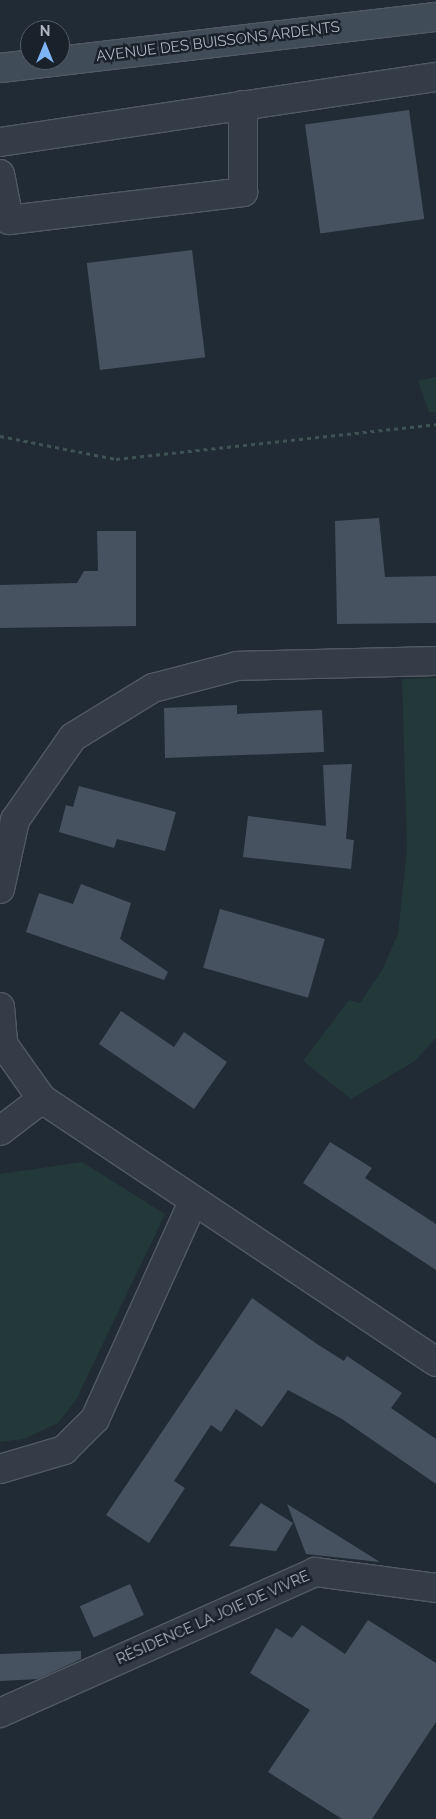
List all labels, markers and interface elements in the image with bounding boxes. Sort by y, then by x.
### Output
street label: AVENUE DES BUISSONS ARDENTS [95,18,341,66]
north arrow [20,20,70,70]
text: N [40,23,50,39]
street label: RÉSIDENCE LA JOIE DE VIVRE [113,1567,313,1669]

